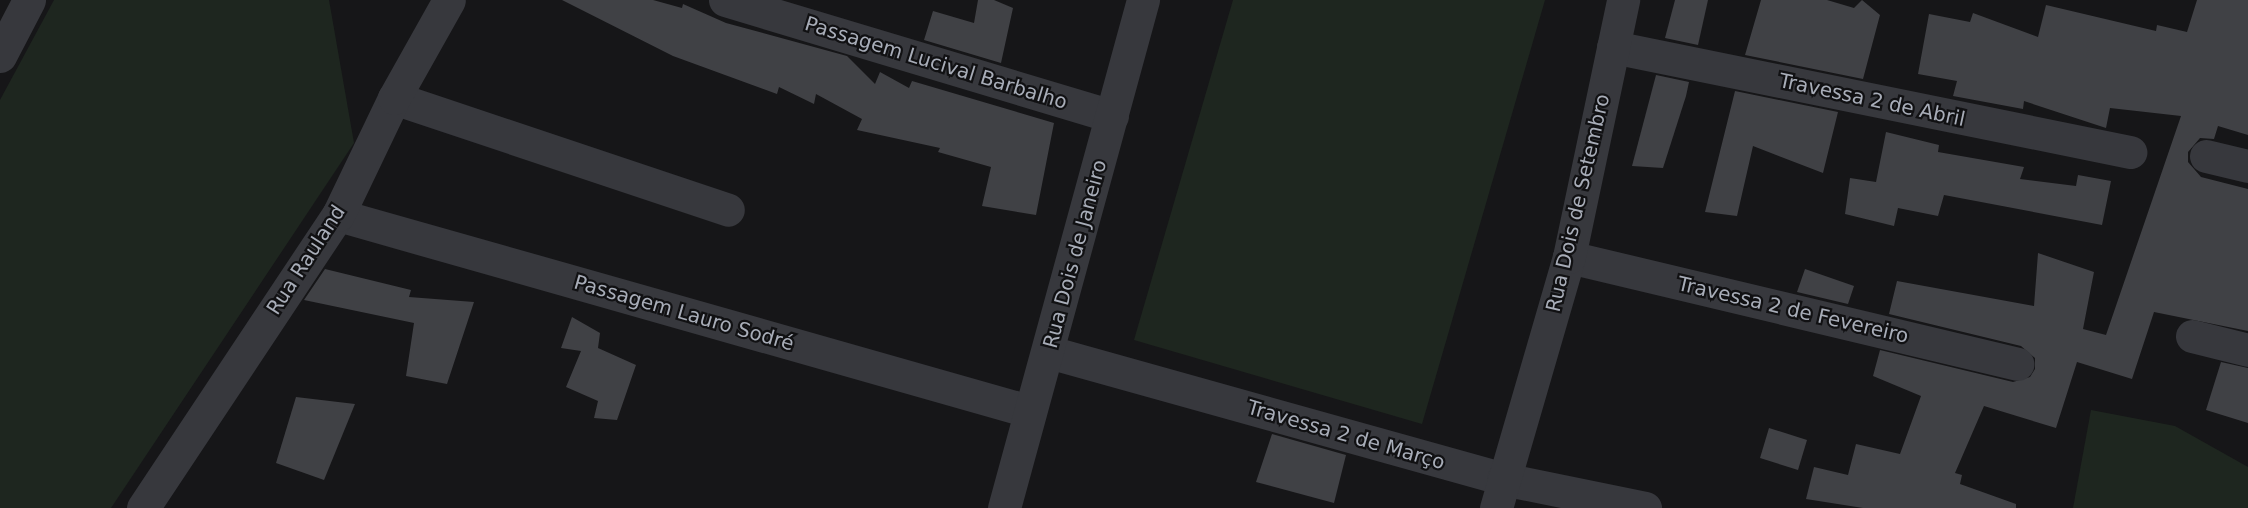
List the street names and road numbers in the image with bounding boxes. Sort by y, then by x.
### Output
street label: Passagem Lucival Barbalho [802,12,1070,114]
street label: Travessa 2 de Abril [1777,69,1967,131]
street label: Rua Dois de Setembro [1541,92,1615,314]
street label: Rua Dois de Janeiro [1038,157,1112,351]
street label: Rua Rauland [262,201,350,319]
street label: Passagem Lauro Sodré [571,270,797,356]
street label: Travessa 2 de Fevereiro [1675,272,1911,348]
street label: Travessa 2 de Março [1244,395,1448,475]

